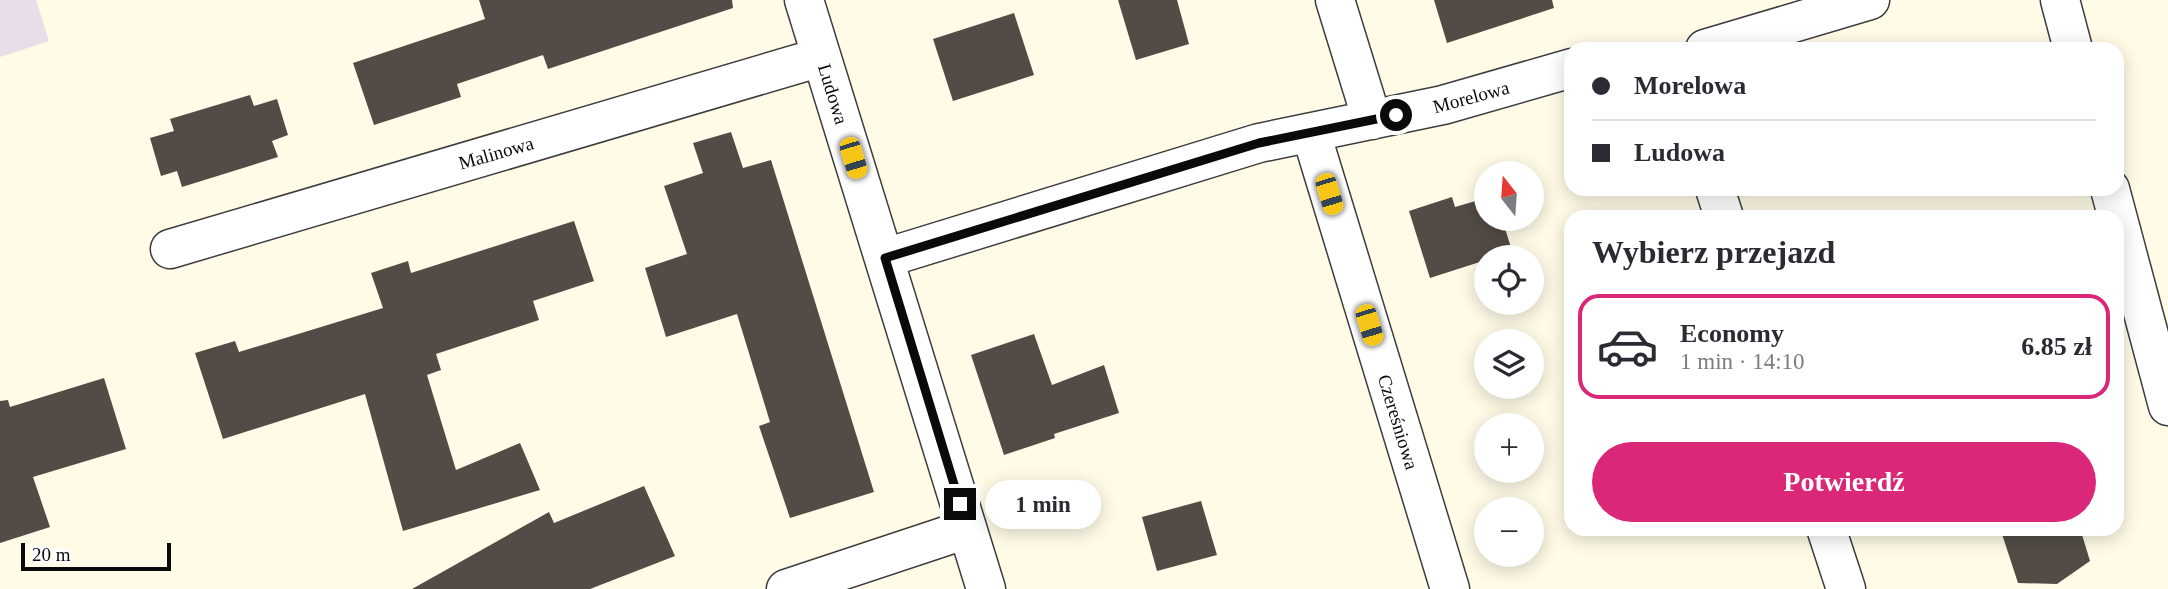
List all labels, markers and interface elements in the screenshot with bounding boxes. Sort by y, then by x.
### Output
street label: Ludowa [814,61,852,127]
text: Morelowa [1634,71,1746,100]
street label: Morelowa [1431,77,1512,117]
route start [1380,99,1412,131]
street label: Malinowa [456,132,536,174]
car [837,135,870,181]
text: Ludowa [1634,138,1725,167]
north arrow [1474,161,1544,231]
map controls [1474,161,1544,567]
car [1313,171,1346,217]
text: Wybierz przejazd [1592,234,1835,270]
button: locate [1474,245,1544,315]
car [1353,302,1386,348]
icon: car [1596,315,1659,378]
text: Economy [1680,319,1784,348]
button: layers [1474,329,1544,399]
text: 6.85 zł [2021,332,2092,361]
text: 1 min · 14:10 [1680,349,1805,374]
street label: Czereśniowa [1374,372,1423,473]
button: + [1474,413,1544,483]
button: Potwierdź [1592,442,2096,522]
callout: 1 min [984,480,1100,528]
route end [944,488,976,520]
text: 1 min [1015,492,1071,517]
button: − [1474,497,1544,567]
scale bar [21,540,172,572]
text: 20 m [32,544,71,565]

